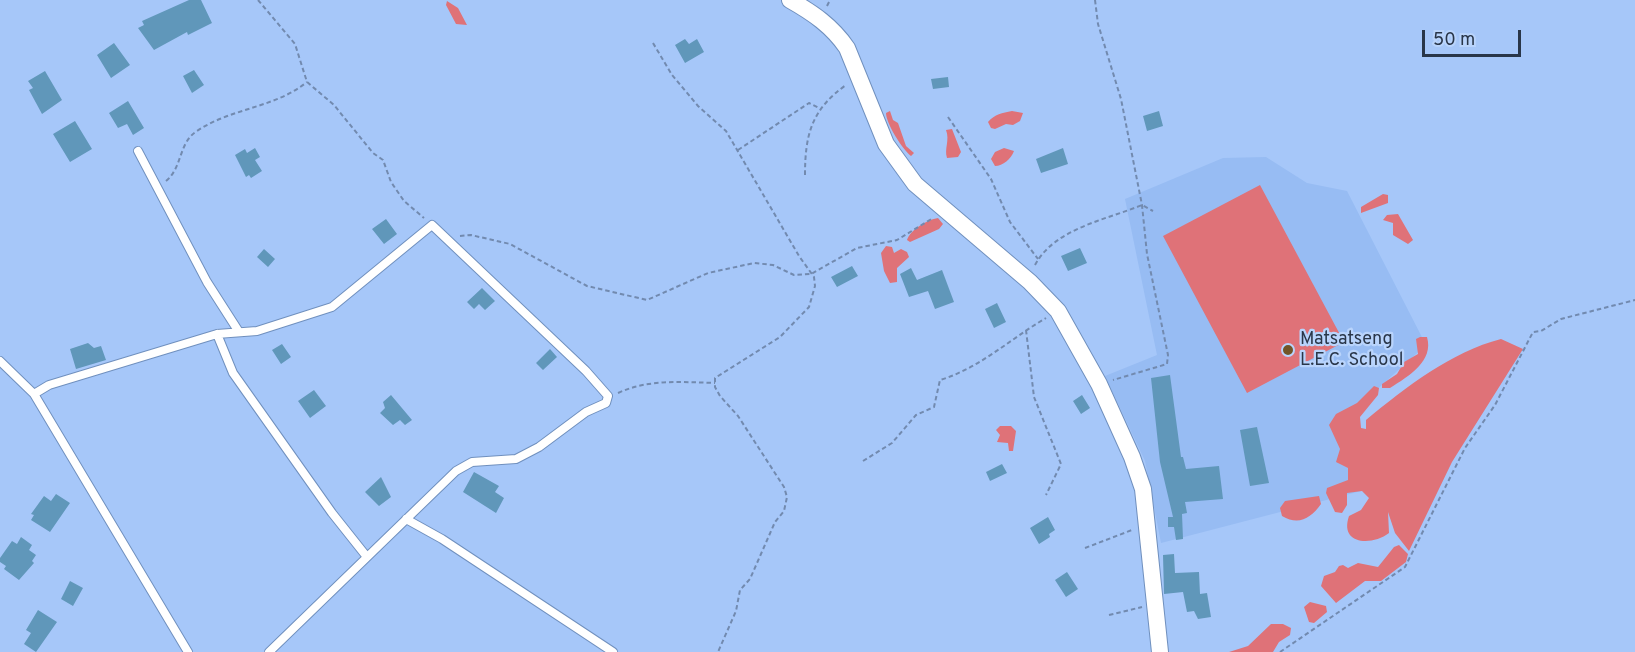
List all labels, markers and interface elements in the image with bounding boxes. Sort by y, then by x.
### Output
scale bar [1425,18,1524,56]
text: 50 m [1433,29,1475,52]
place label: Matsatseng L.E.C. School [1300,329,1403,372]
marker: Matsatseng L.E.C. School [1281,343,1295,357]

